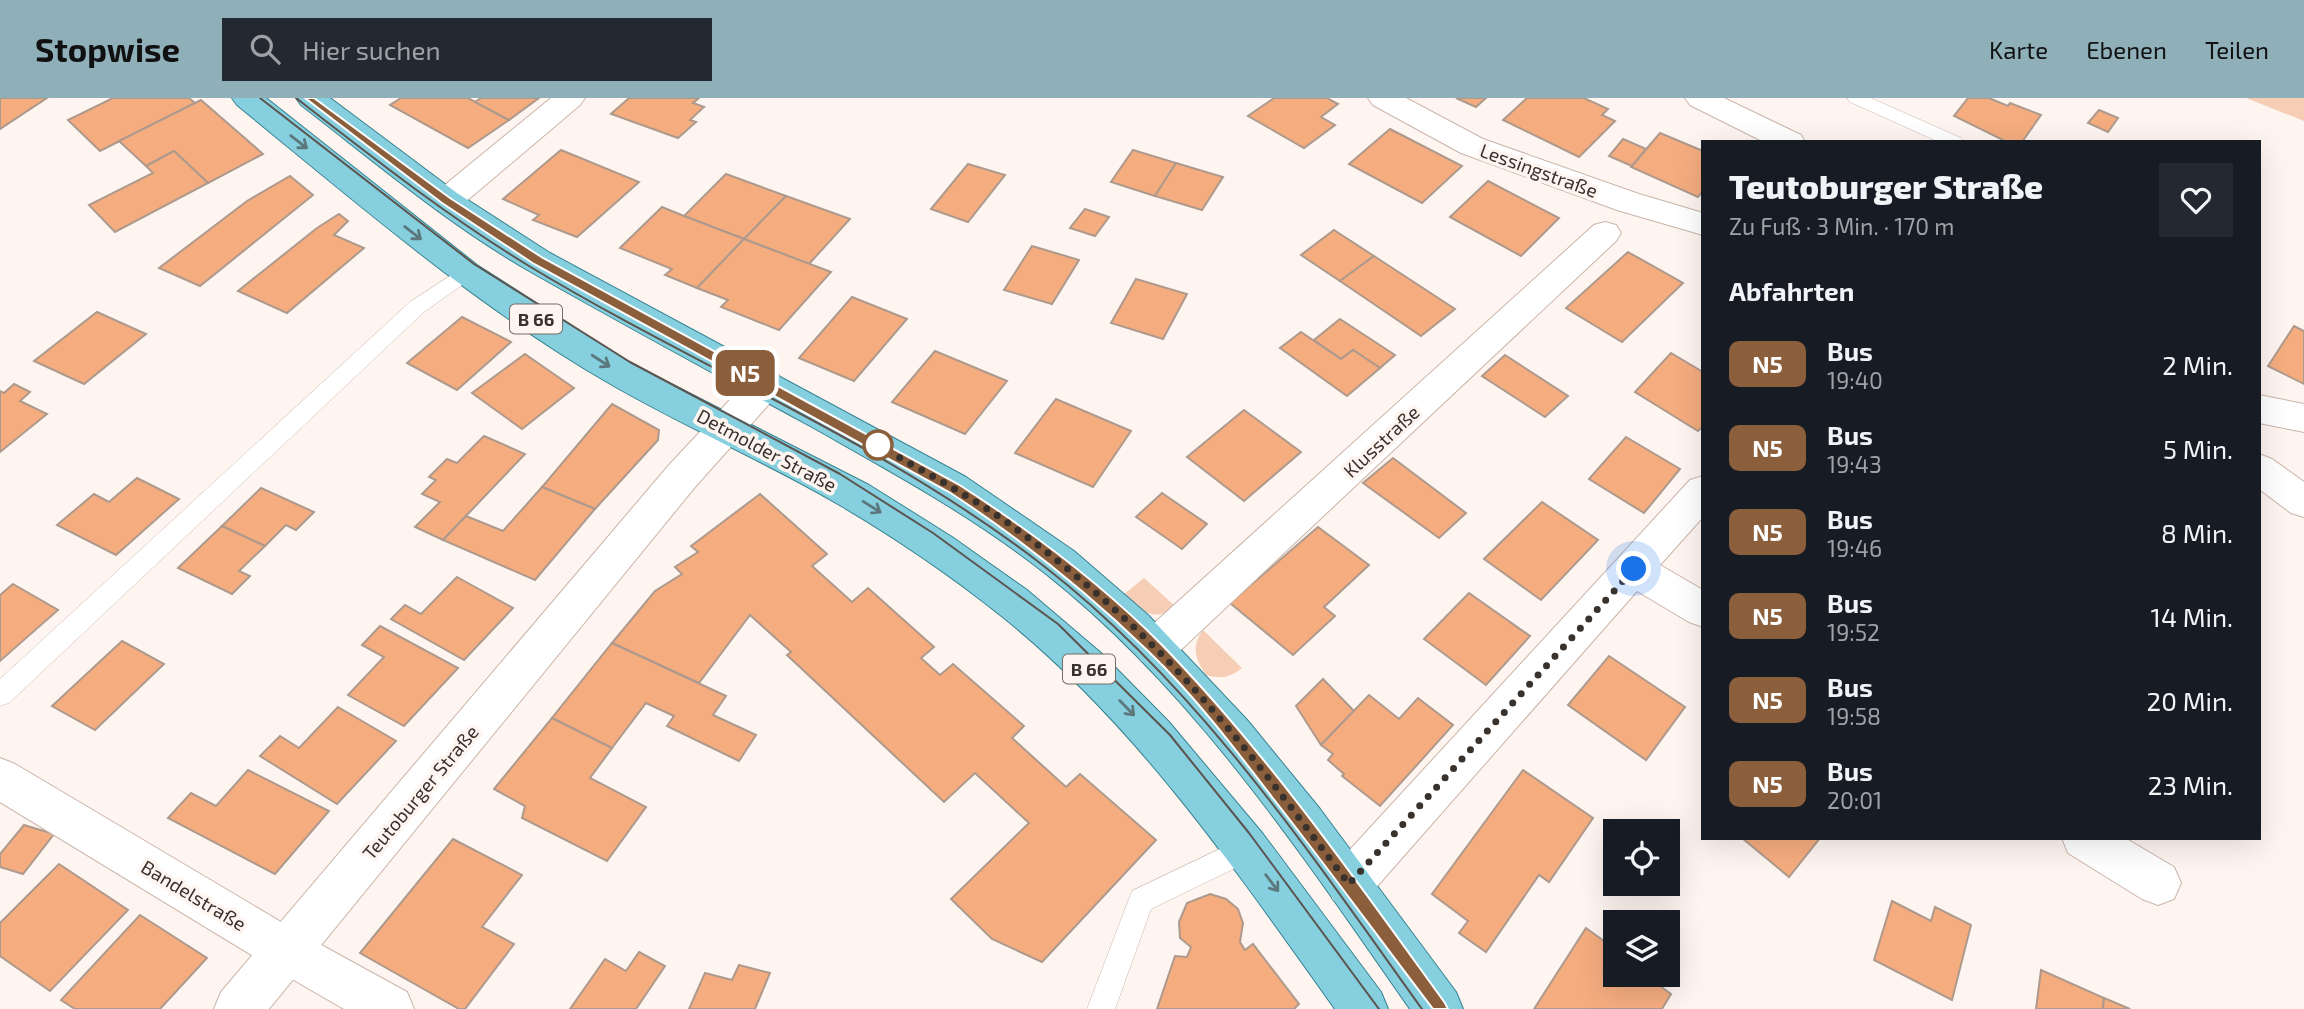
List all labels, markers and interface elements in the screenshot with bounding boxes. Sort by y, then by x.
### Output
search box [222,18,712,81]
text: Stopwise [35,29,180,69]
icon: search [246,30,284,68]
text: Hier suchen [302,34,441,65]
text: Karte [1989,35,2048,64]
text: Ebenen [2086,35,2167,64]
text: Teilen [2205,35,2269,64]
one-way arrow [290,134,308,149]
street label: Lessingstraße [1477,138,1601,202]
button: heart [2159,163,2233,237]
text: Teutoburger Straße [1729,166,2043,206]
text: Zu Fuß · 3 Min. · 170 m [1729,212,1954,240]
one-way arrow [404,225,422,240]
text: Abfahrten [1729,275,1854,306]
road number: B 66 [510,304,562,334]
text: Bus [1827,335,1873,366]
text: N5 [1752,349,1783,378]
text: 2 Min. [2162,349,2233,380]
line badge: N5 [714,350,776,396]
one-way arrow [591,354,610,368]
text: N5 [730,358,760,387]
text: 19:40 [1827,366,1883,394]
street label: Klusstraße [1338,400,1424,482]
street label: Detmolder Straße [693,404,841,496]
text: Bus [1827,419,1873,450]
unlabelled marker [863,430,893,460]
text: N5 [1752,433,1783,462]
text: 5 Min. [2163,433,2233,464]
text: 19:43 [1827,450,1882,478]
one-way arrow [862,500,882,514]
text: Bus [1827,503,1873,534]
text: N5 [1752,517,1783,546]
text: 8 Min. [2161,517,2233,548]
text: 19:46 [1827,534,1882,562]
your location [1616,551,1651,586]
text: Bus [1827,587,1873,618]
text: N5 [1752,601,1783,630]
text: 14 Min. [2151,601,2233,632]
text: 19:52 [1827,618,1880,646]
road number: B 66 [1063,654,1115,684]
text: Bus [1827,671,1873,702]
text: N5 [1752,685,1783,714]
text: 20 Min. [2147,685,2233,716]
one-way arrow [1118,699,1135,716]
text: 19:58 [1827,702,1881,730]
street label: Teutoburger Straße [357,720,483,864]
text: Bus [1827,755,1873,786]
text: N5 [1752,769,1783,798]
text: 23 Min. [2148,769,2233,800]
text: 20:01 [1827,786,1882,814]
map controls [1603,819,1680,987]
button: locate [1603,819,1680,896]
street label: Bandelstraße [138,855,250,935]
one-way arrow [1264,873,1279,892]
button: layers [1603,910,1680,987]

